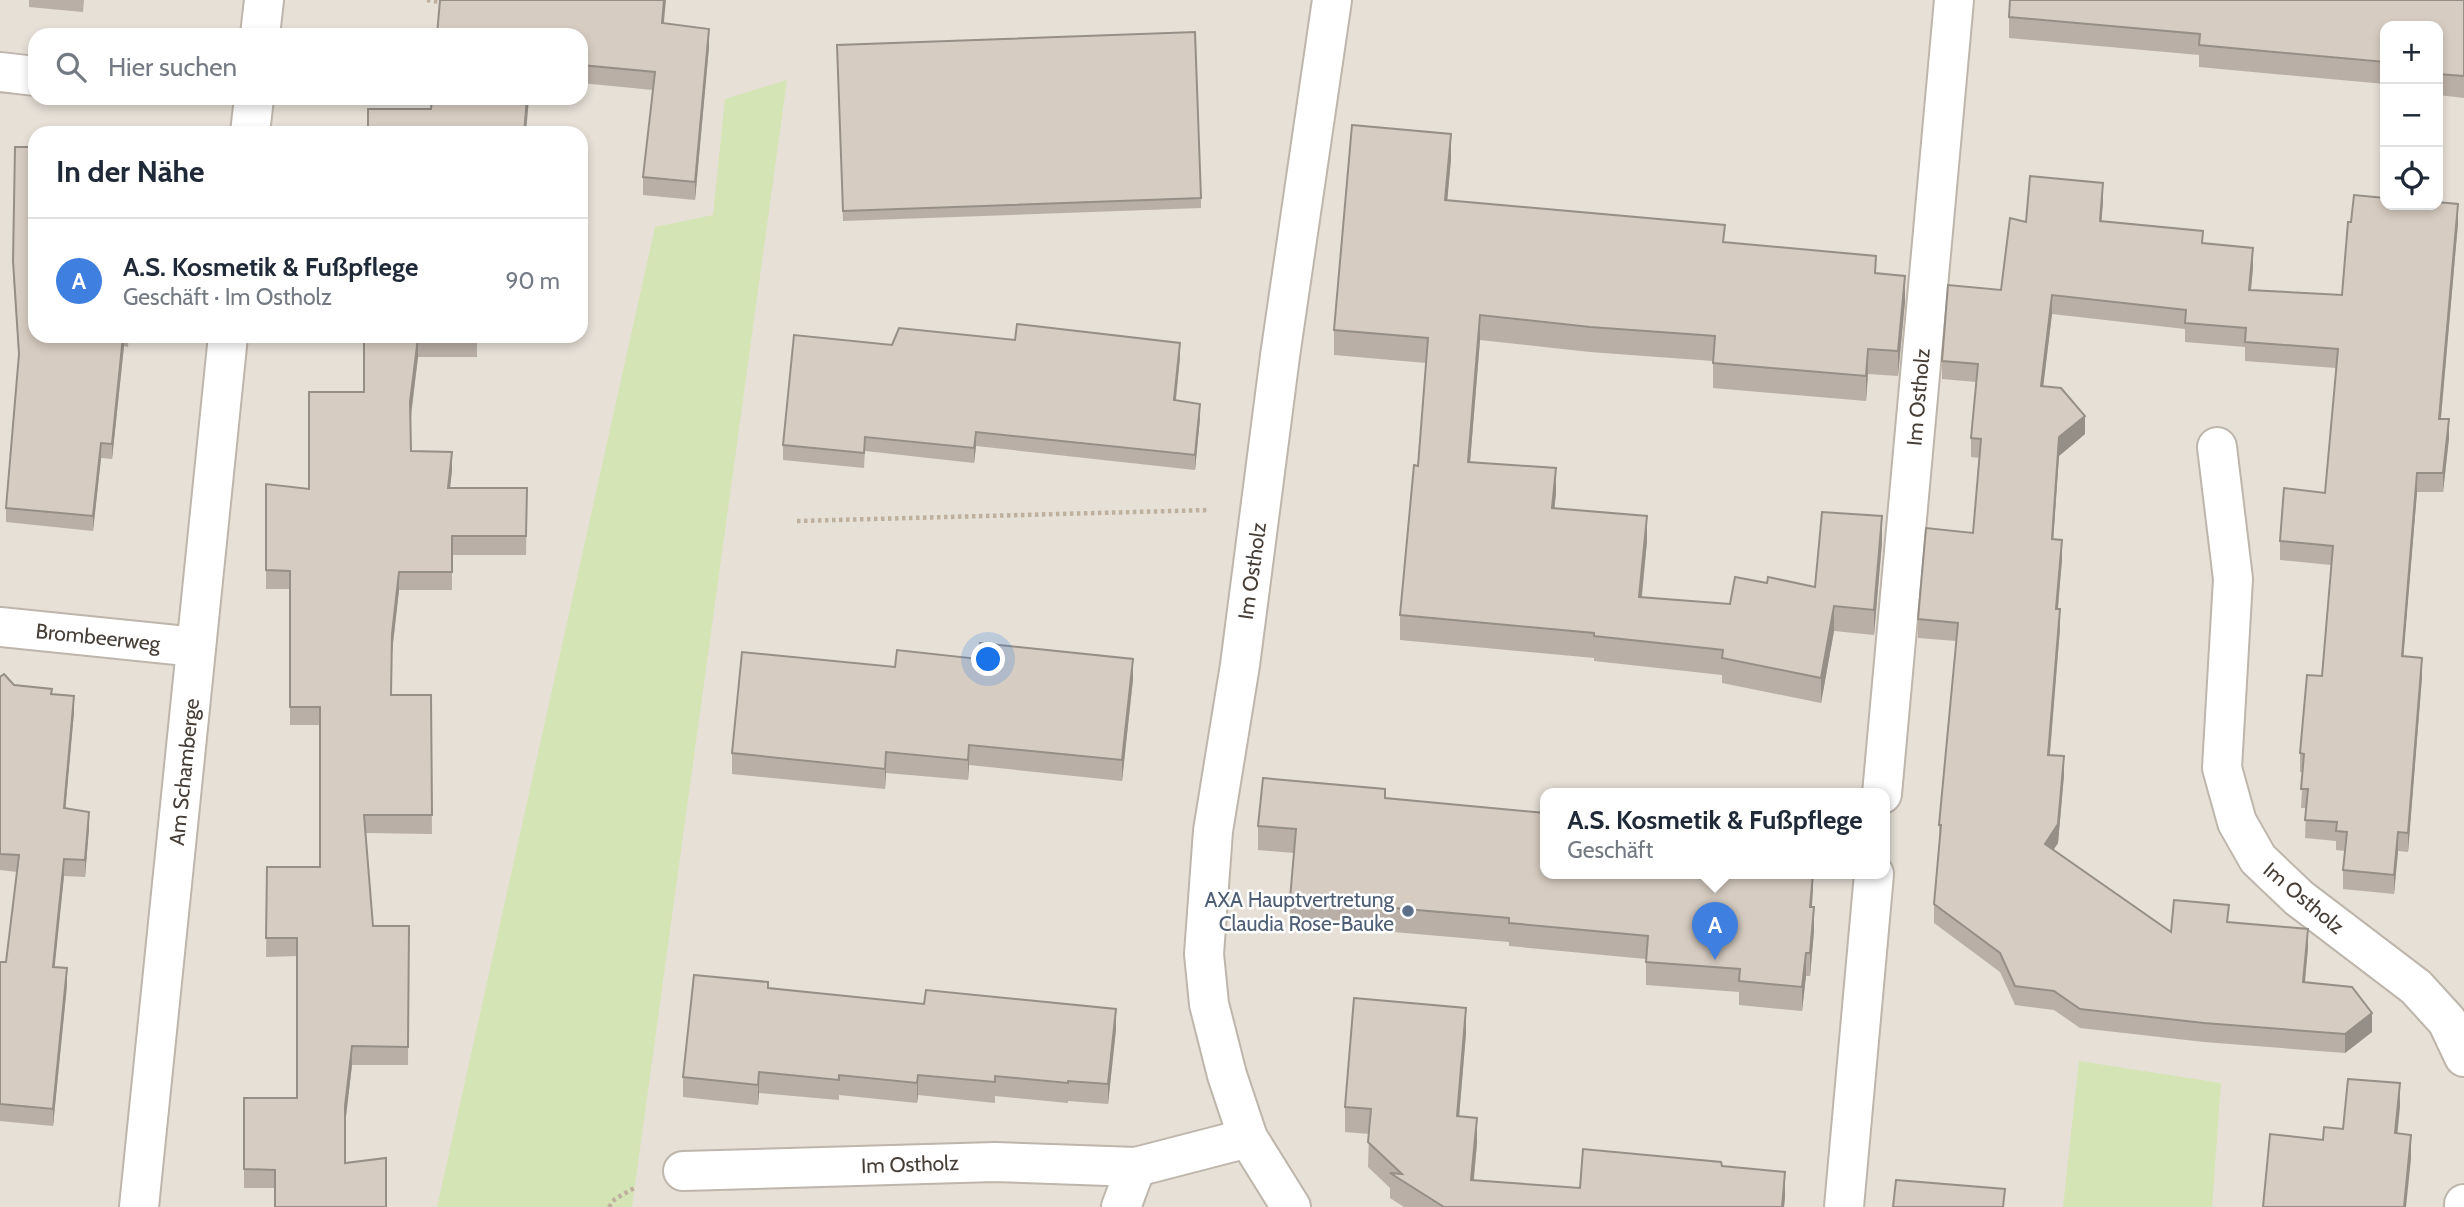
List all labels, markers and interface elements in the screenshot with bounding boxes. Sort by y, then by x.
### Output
map controls [2380,21,2443,210]
button: + [2380,21,2443,84]
search box [28,28,588,105]
icon: search [52,48,90,86]
text: Hier suchen [108,51,237,83]
button: − [2380,84,2443,147]
button: locate [2380,147,2443,210]
text: In der Nähe [56,153,205,190]
text: A.S. Kosmetik & Fußpflege [123,251,418,283]
text: A [72,267,86,295]
text: 90 m [506,267,560,295]
text: Geschäft · Im Ostholz [123,283,332,311]
street label: Im Ostholz [1901,347,1935,447]
street label: Im Ostholz [1233,521,1271,621]
street label: Brombeerweg [35,618,162,656]
your location [971,642,1005,676]
street label: Am Schamberge [164,697,204,847]
popup [1540,788,1890,879]
text: A.S. Kosmetik & Fußpflege [1567,804,1863,836]
text: Geschäft [1567,836,1653,864]
street label: Im Ostholz [2258,857,2350,939]
place label: AXA Hauptvertretung Claudia Rose-Bauke [1205,887,1395,936]
pin: A [1692,902,1738,960]
marker: AXA Hauptvertretung Claudia Rose-Bauke [1400,903,1416,919]
street label: Im Ostholz [861,1150,959,1178]

